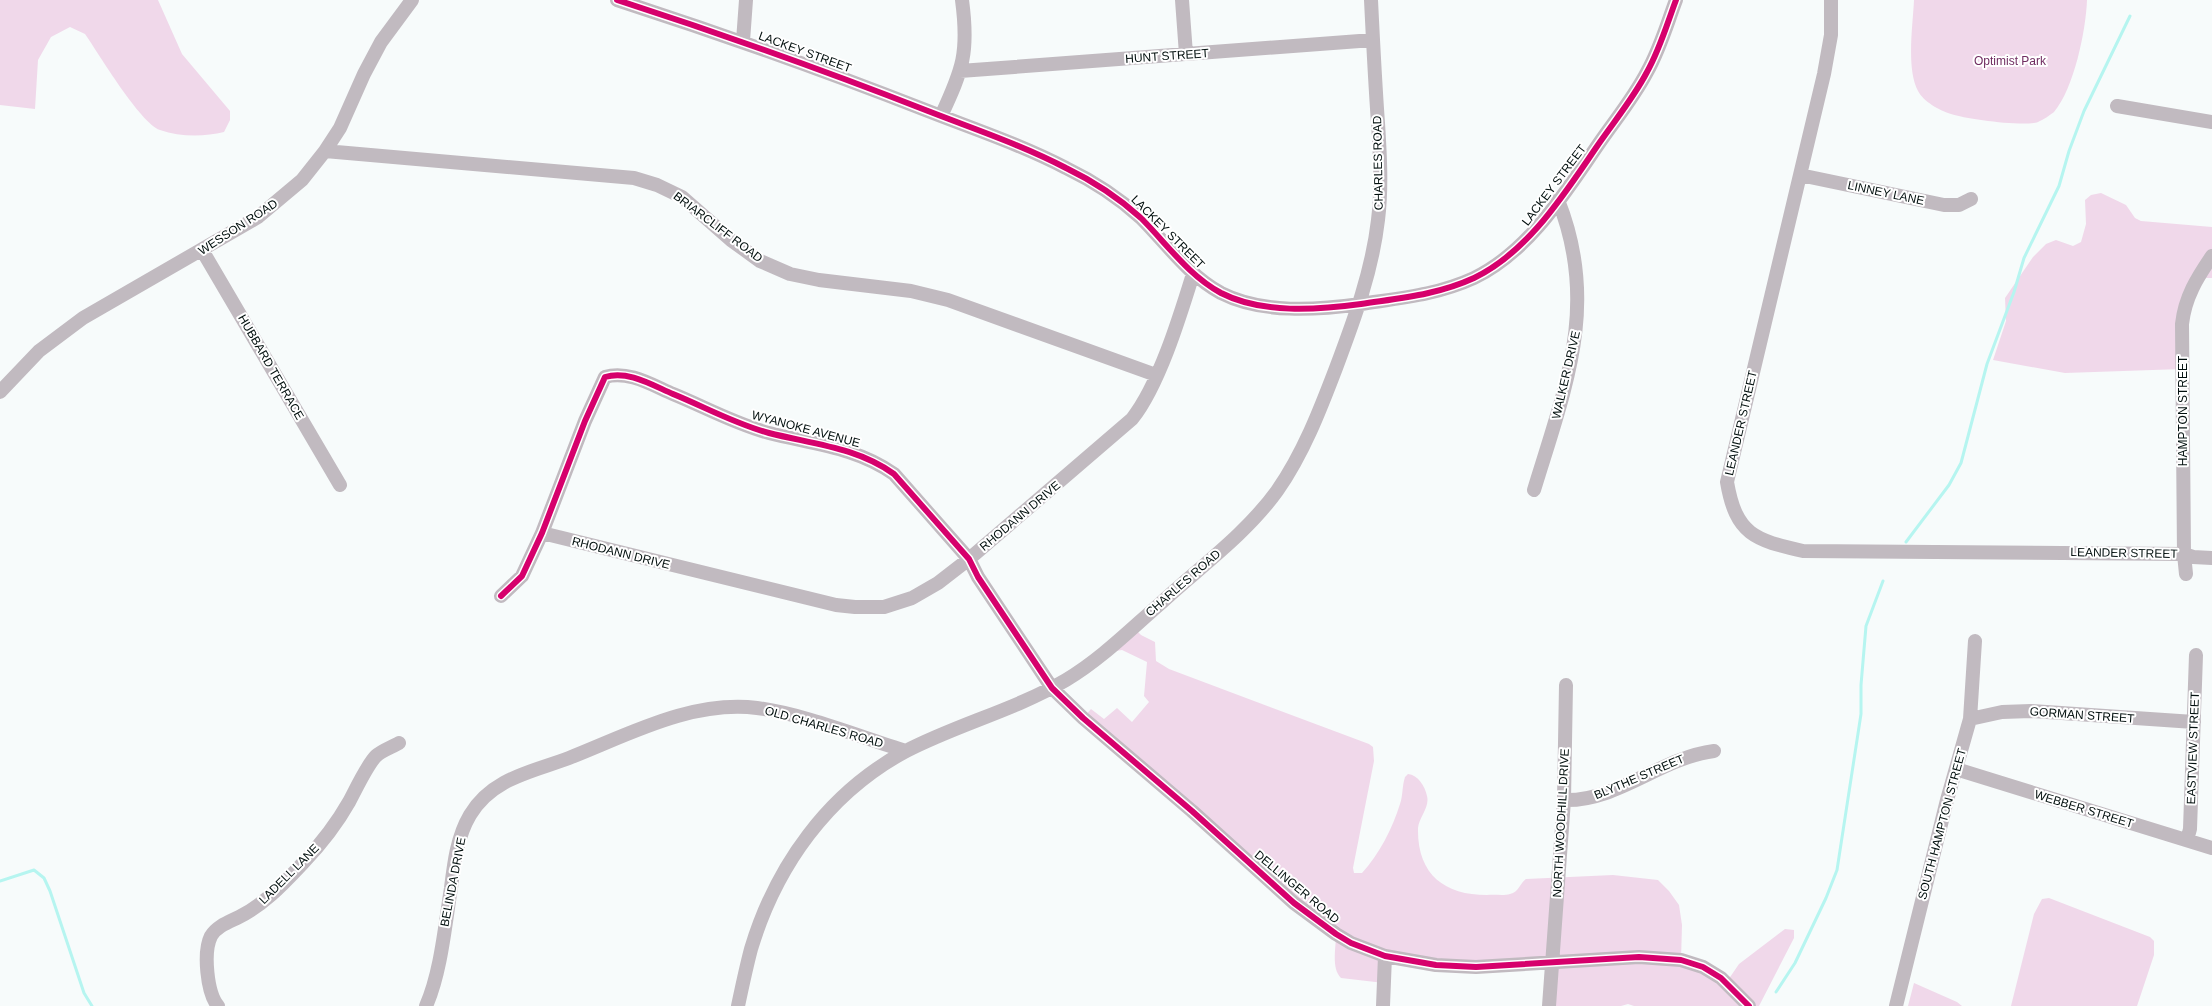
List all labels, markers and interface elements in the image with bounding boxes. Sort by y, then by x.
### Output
street label: LACKEY STREET [757,29,854,76]
street label: HUNT STREET [1125,46,1210,66]
park label: Optimist Park [1974,54,2047,68]
street label: CHARLES ROAD [1370,115,1386,210]
street label: LACKEY STREET [1519,141,1589,228]
street label: LINNEY LANE [1846,178,1926,208]
street label: BRIARCLIFF ROAD [671,189,766,265]
street label: LACKEY STREET [1128,192,1208,272]
street label: WESSON ROAD [196,196,280,258]
street label: HUBBARD TERRACE [235,312,307,422]
street label: WALKER DRIVE [1549,329,1583,421]
street label: HAMPTON STREET [2176,355,2190,466]
street label: LEANDER STREET [1722,368,1760,477]
street label: WYANOKE AVENUE [750,408,862,450]
street label: RHODANN DRIVE [977,478,1063,554]
street label: RHODANN DRIVE [570,534,672,572]
street label: LEANDER STREET [2070,545,2178,561]
street label: CHARLES ROAD [1143,546,1224,619]
street label: EASTVIEW STREET [2184,691,2202,805]
street label: OLD CHARLES ROAD [763,703,885,751]
street label: GORMAN STREET [2029,704,2135,726]
street label: SOUTH HAMPTON STREET [1915,746,1969,901]
street label: NORTH WOODHILL DRIVE [1550,748,1572,898]
street label: BLYTHE STREET [1592,751,1687,802]
street label: WEBBER STREET [2033,787,2136,831]
street label: BELINDA DRIVE [437,836,469,928]
street label: LADELL LANE [256,841,322,907]
street label: DELLINGER ROAD [1252,848,1342,927]

